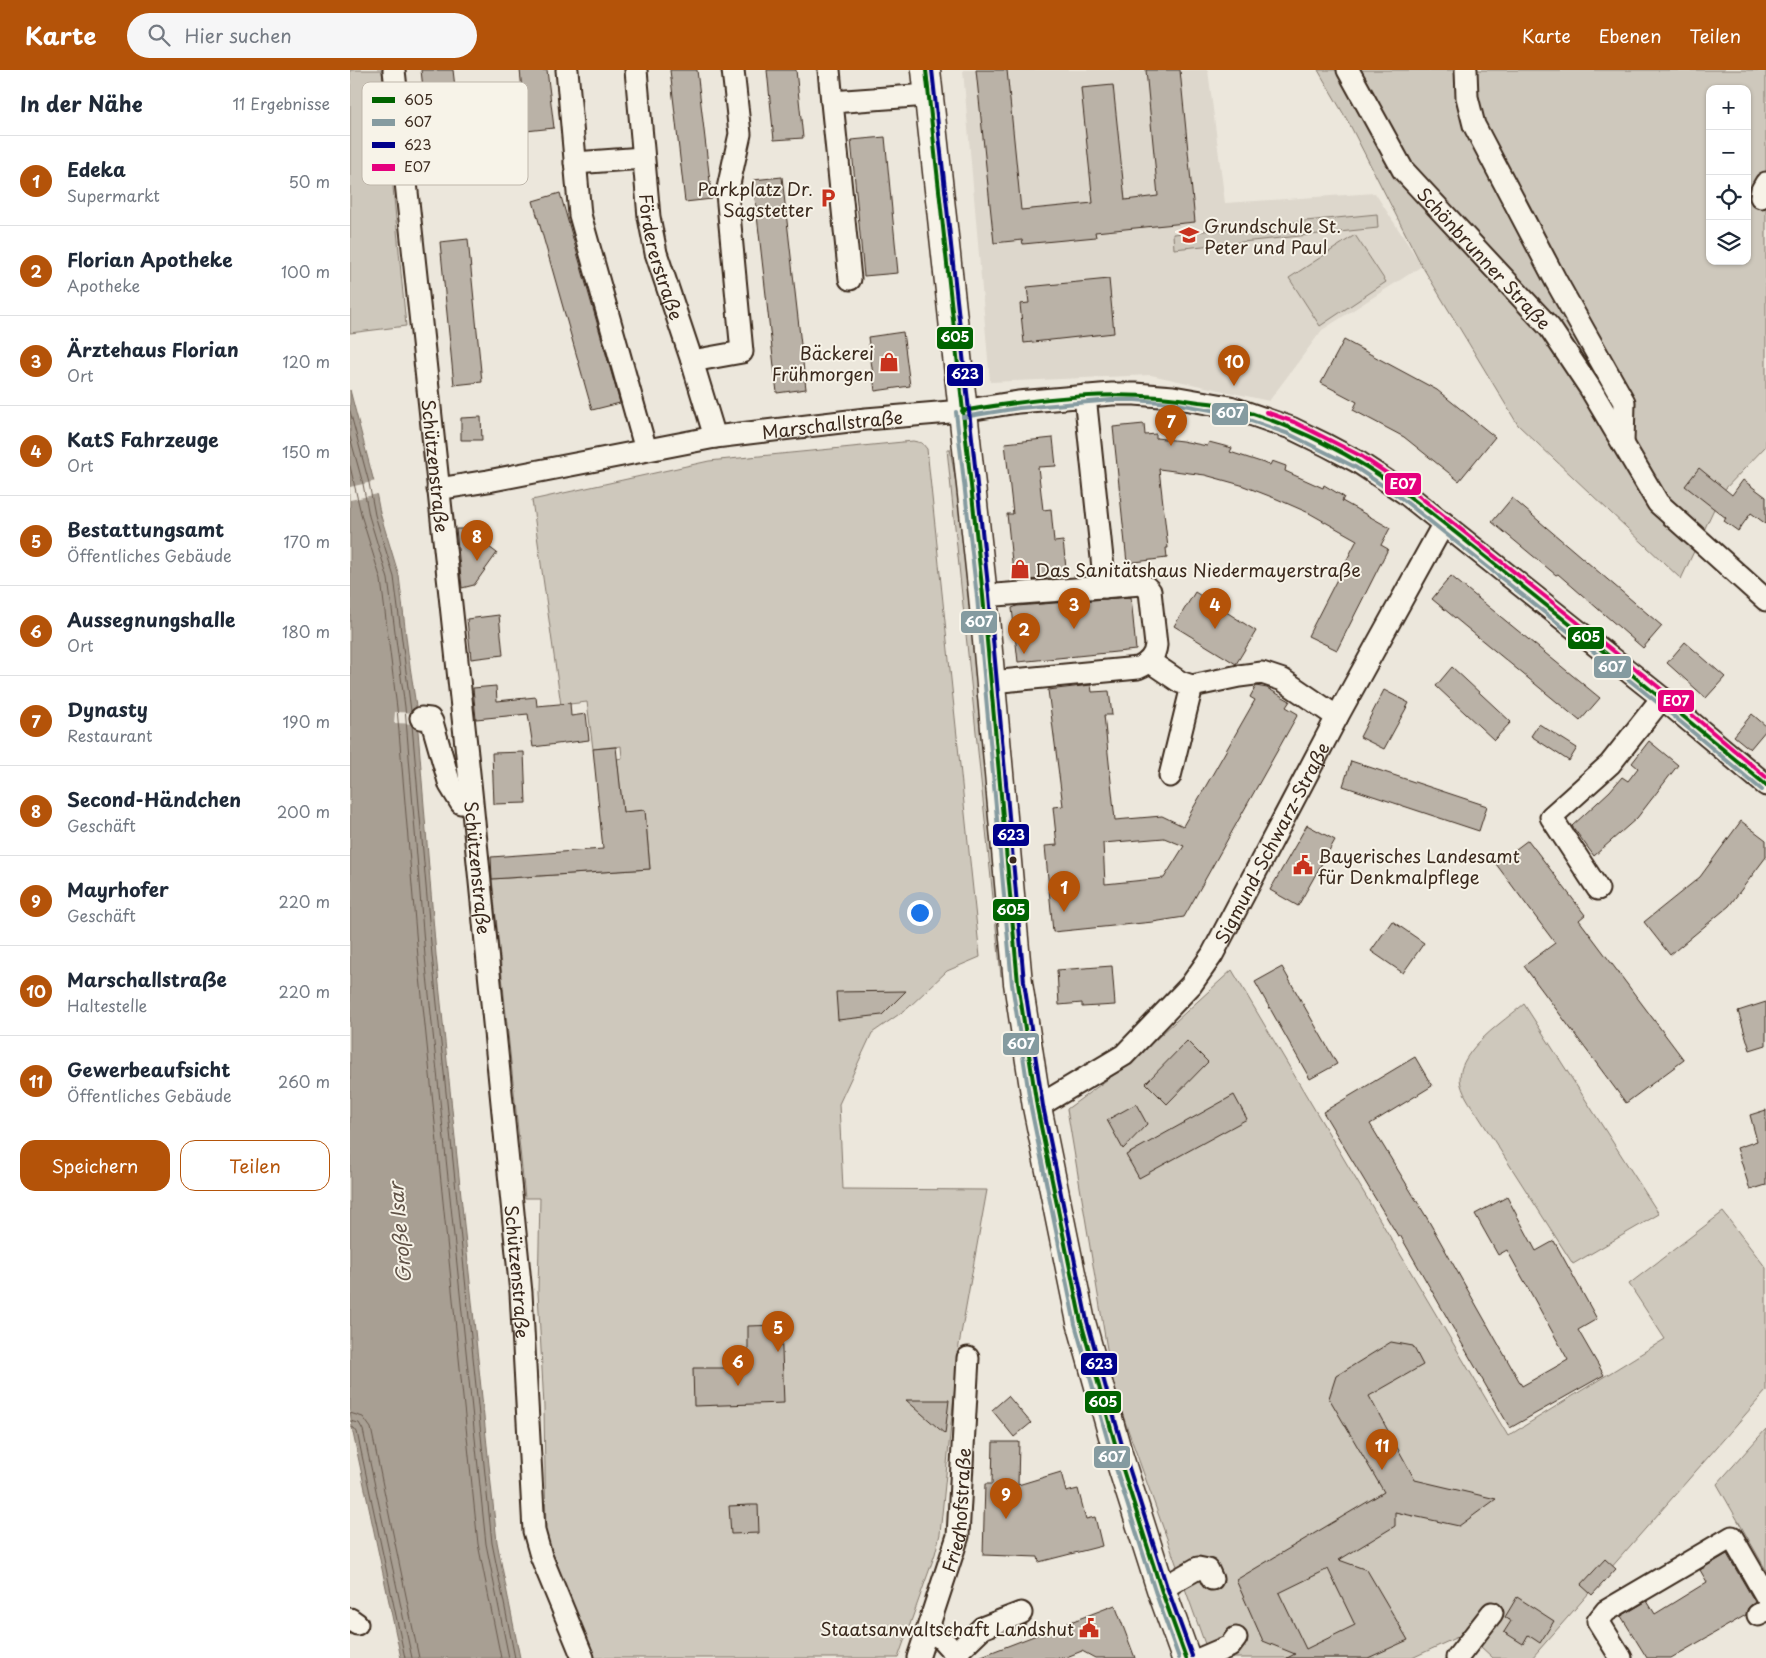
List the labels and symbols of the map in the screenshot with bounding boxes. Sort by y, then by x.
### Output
legend [362,82,528,185]
text: 605 [404,89,433,110]
text: 607 [404,111,432,132]
text: 623 [404,134,431,155]
text: E07 [404,156,431,177]
place label: Parkplatz Dr. Sagstetter [697,175,814,223]
street label: Schönbrunner Straße [1411,180,1558,335]
parking icon: Parkplatz Dr. Sagstetter [817,187,839,209]
street label: Fördererstraße [633,192,691,323]
place label: Grundschule St. Peter und Paul [1204,212,1341,260]
school or university icon: Grundschule St. Peter und Paul [1178,224,1200,246]
line badge: 605 [936,326,974,350]
text: 605 [940,326,970,347]
place label: Bäckerei Frühmorgen [771,339,874,387]
pin: 10 [1218,345,1250,386]
shop icon: Bäckerei Frühmorgen [878,351,900,373]
line badge: 623 [946,363,984,387]
text: 623 [951,363,979,384]
street label: Schützenstraße [416,398,457,534]
street label: Marschallstraße [760,402,904,445]
line badge: 607 [1211,402,1249,426]
text: 607 [1216,402,1245,423]
pin: 7 [1155,405,1187,446]
line badge: E07 [1384,472,1422,496]
text: E07 [1390,473,1417,494]
pin: 8 [461,520,493,561]
place label: Das Sanitätshaus Niedermayerstraße [1035,556,1361,583]
shop icon: Das Sanitätshaus Niedermayerstraße [1009,558,1031,580]
pin: 3 [1058,588,1090,629]
pin: 4 [1199,588,1231,629]
line badge: 607 [960,610,998,634]
text: 607 [965,611,994,632]
pin: 2 [1008,613,1040,654]
line badge: 605 [1567,626,1605,650]
text: 605 [1571,626,1601,647]
line badge: 607 [1593,655,1632,679]
text: 607 [1598,656,1627,677]
line badge: E07 [1657,689,1695,713]
text: E07 [1663,690,1690,711]
street label: Sigmund-Schwarz-Straße [1207,737,1335,948]
street label: Schützenstraße [458,799,499,936]
line badge: 623 [992,823,1030,847]
text: 623 [997,824,1025,845]
place label: Bayerisches Landesamt für Denkmalpflege [1318,842,1520,890]
public building icon: Bayerisches Landesamt für Denkmalpflege [1292,854,1314,876]
unlabelled marker [1008,855,1018,865]
pin: 1 [1048,871,1080,912]
line badge: 605 [992,898,1030,922]
text: 605 [996,899,1026,920]
your location [907,900,933,926]
line badge: 607 [1002,1032,1040,1056]
text: 607 [1007,1033,1036,1054]
water label: Große Isar [380,1179,417,1284]
street label: Schützenstraße [499,1203,537,1339]
pin: 5 [762,1311,794,1352]
pin: 6 [722,1345,754,1386]
line badge: 623 [1080,1352,1118,1376]
text: 623 [1085,1353,1113,1374]
line badge: 605 [1084,1390,1122,1414]
text: 605 [1088,1391,1118,1412]
pin: 11 [1366,1429,1398,1470]
line badge: 607 [1093,1445,1131,1469]
text: 607 [1098,1446,1127,1467]
street label: Friedhofstraße [934,1447,976,1576]
pin: 9 [990,1478,1022,1519]
place label: Staatsanwaltschaft Landshut [820,1615,1074,1642]
public building icon: Staatsanwaltschaft Landshut [1078,1617,1100,1639]

